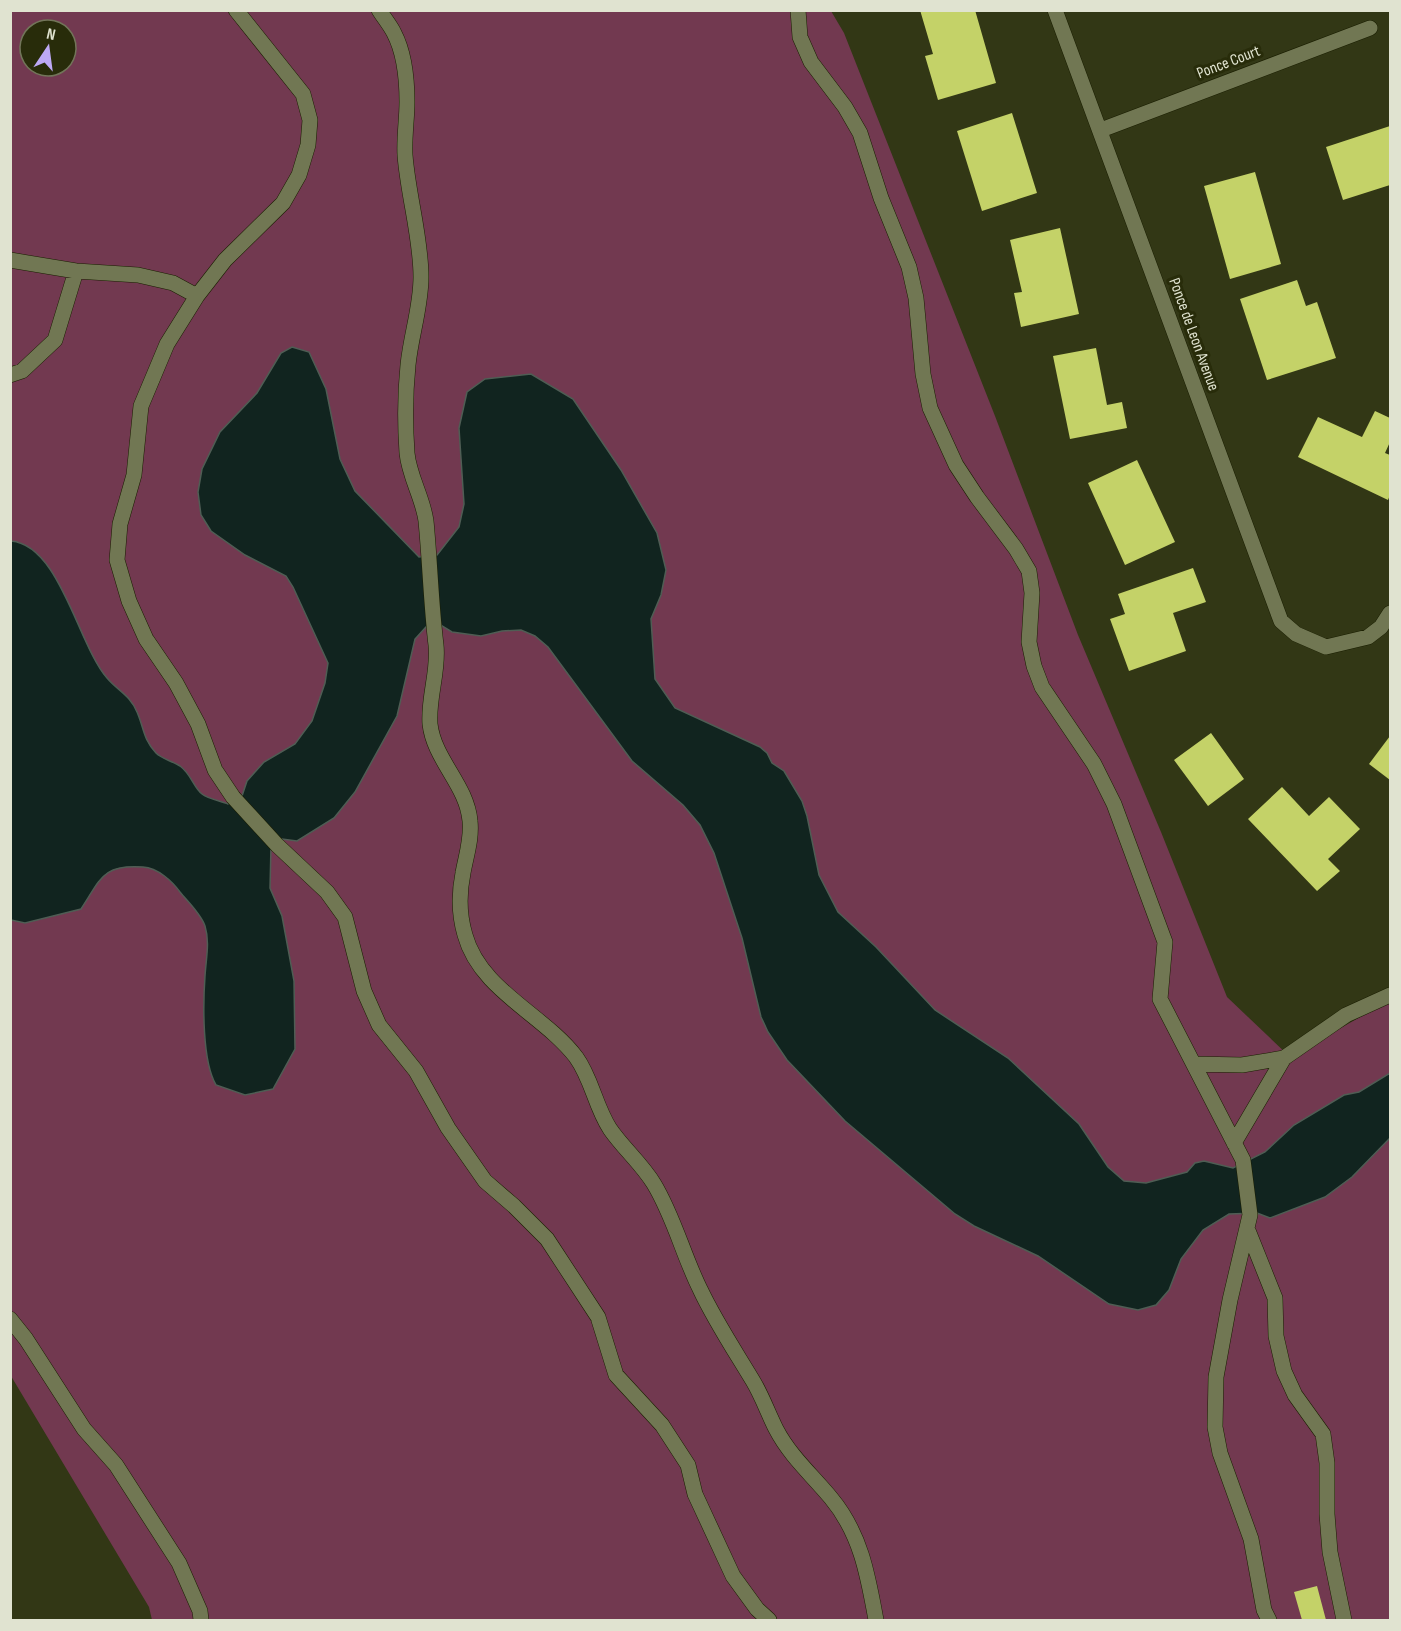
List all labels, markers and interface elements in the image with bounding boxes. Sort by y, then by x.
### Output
north arrow [18,18,78,78]
text: N [45,25,57,45]
street label: Ponce Court [1194,42,1263,83]
street label: Ponce de Leon Avenue [1164,276,1223,393]

